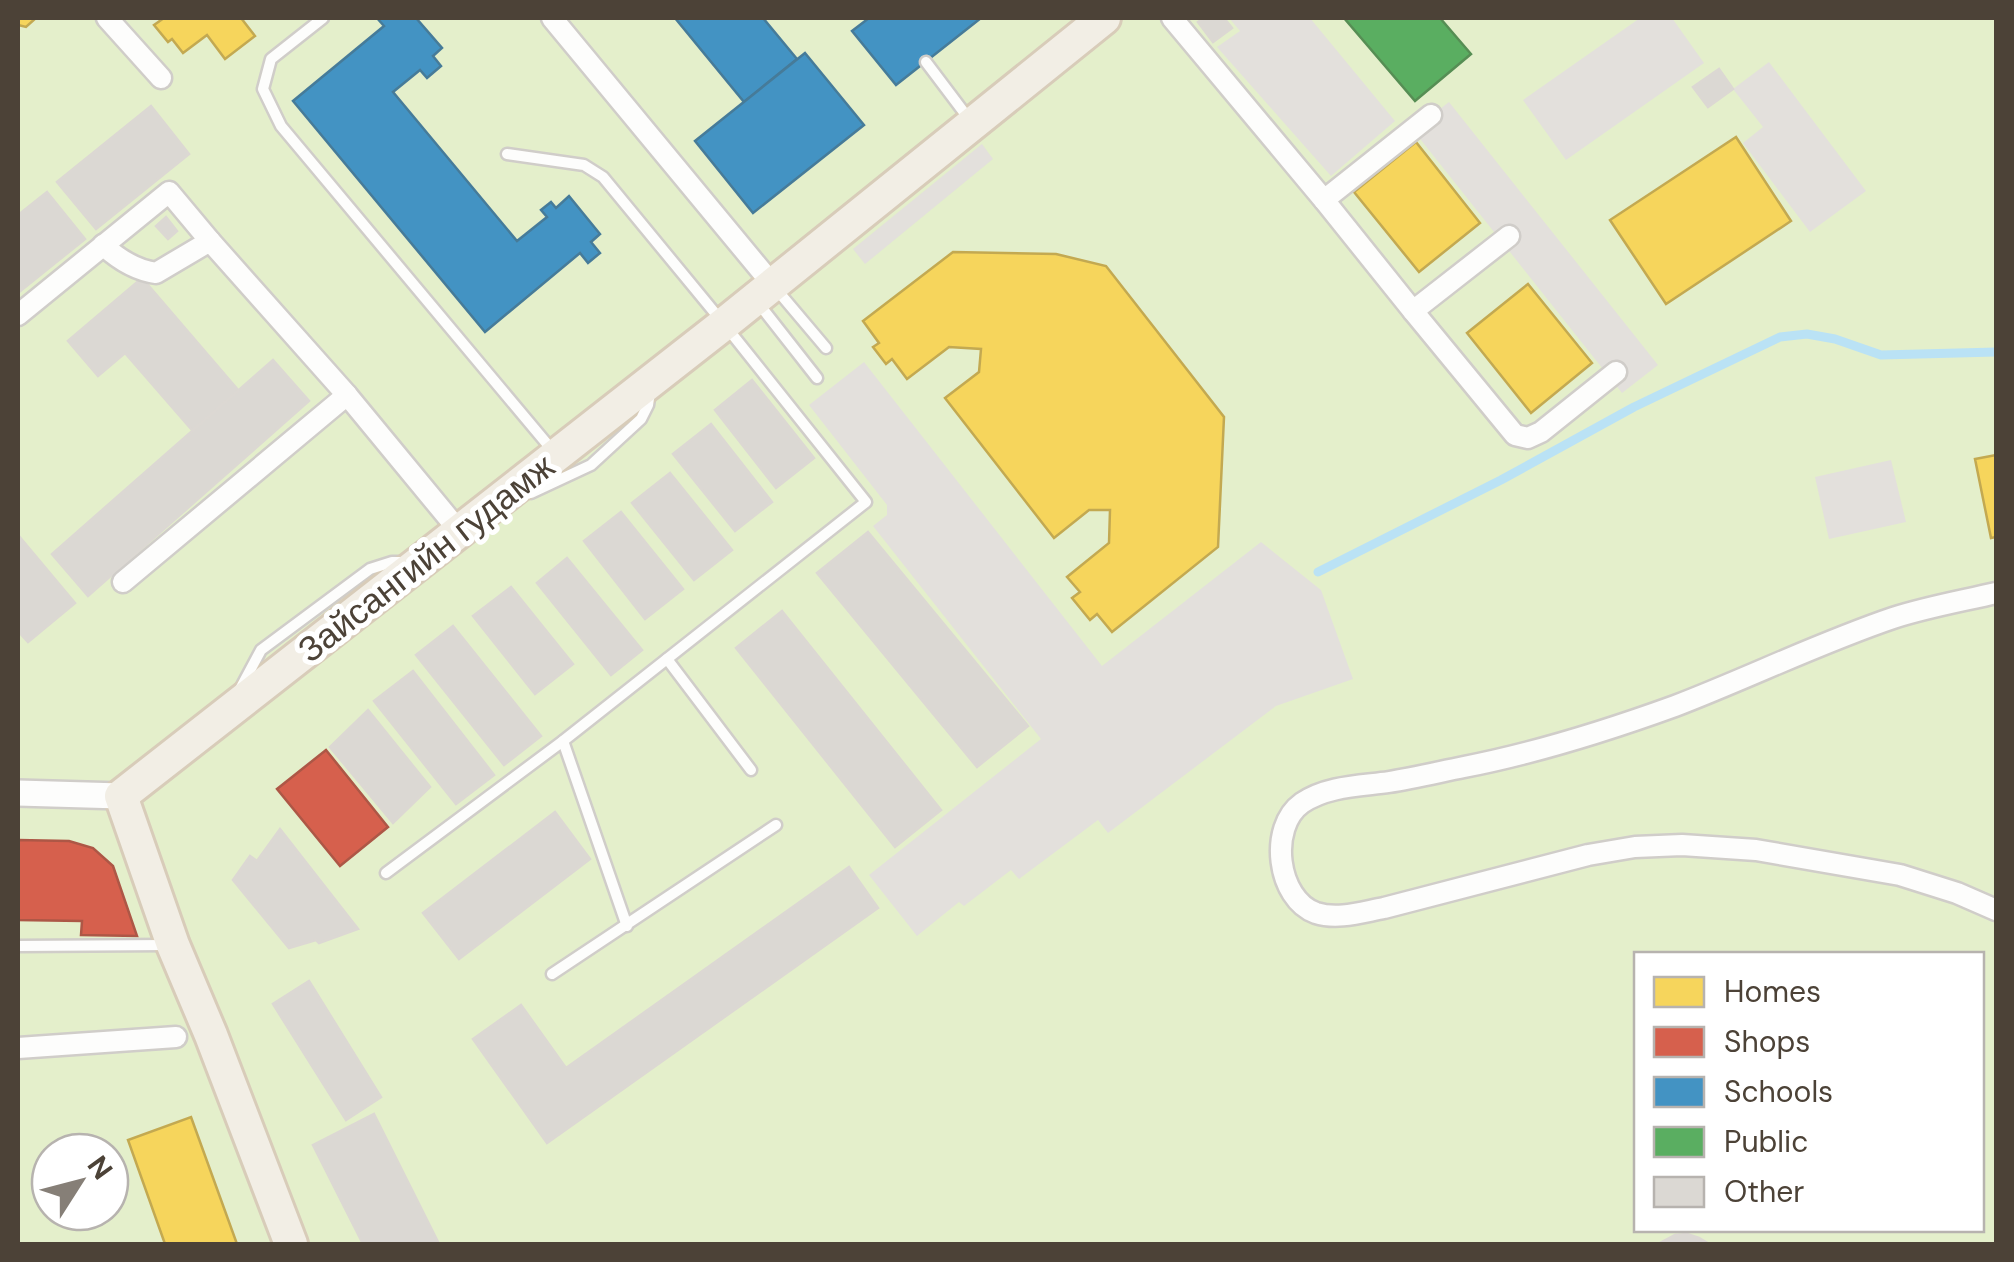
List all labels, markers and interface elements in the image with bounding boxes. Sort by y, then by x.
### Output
street label: Зайсангийн гудамж [288,443,564,673]
legend [1634,952,1984,1232]
text: Homes [1724,972,1821,1011]
text: Shops [1724,1022,1810,1061]
text: Schools [1724,1072,1833,1111]
text: Public [1724,1122,1808,1161]
north arrow [30,1132,130,1232]
text: N [79,1148,121,1187]
text: Other [1724,1172,1804,1211]

